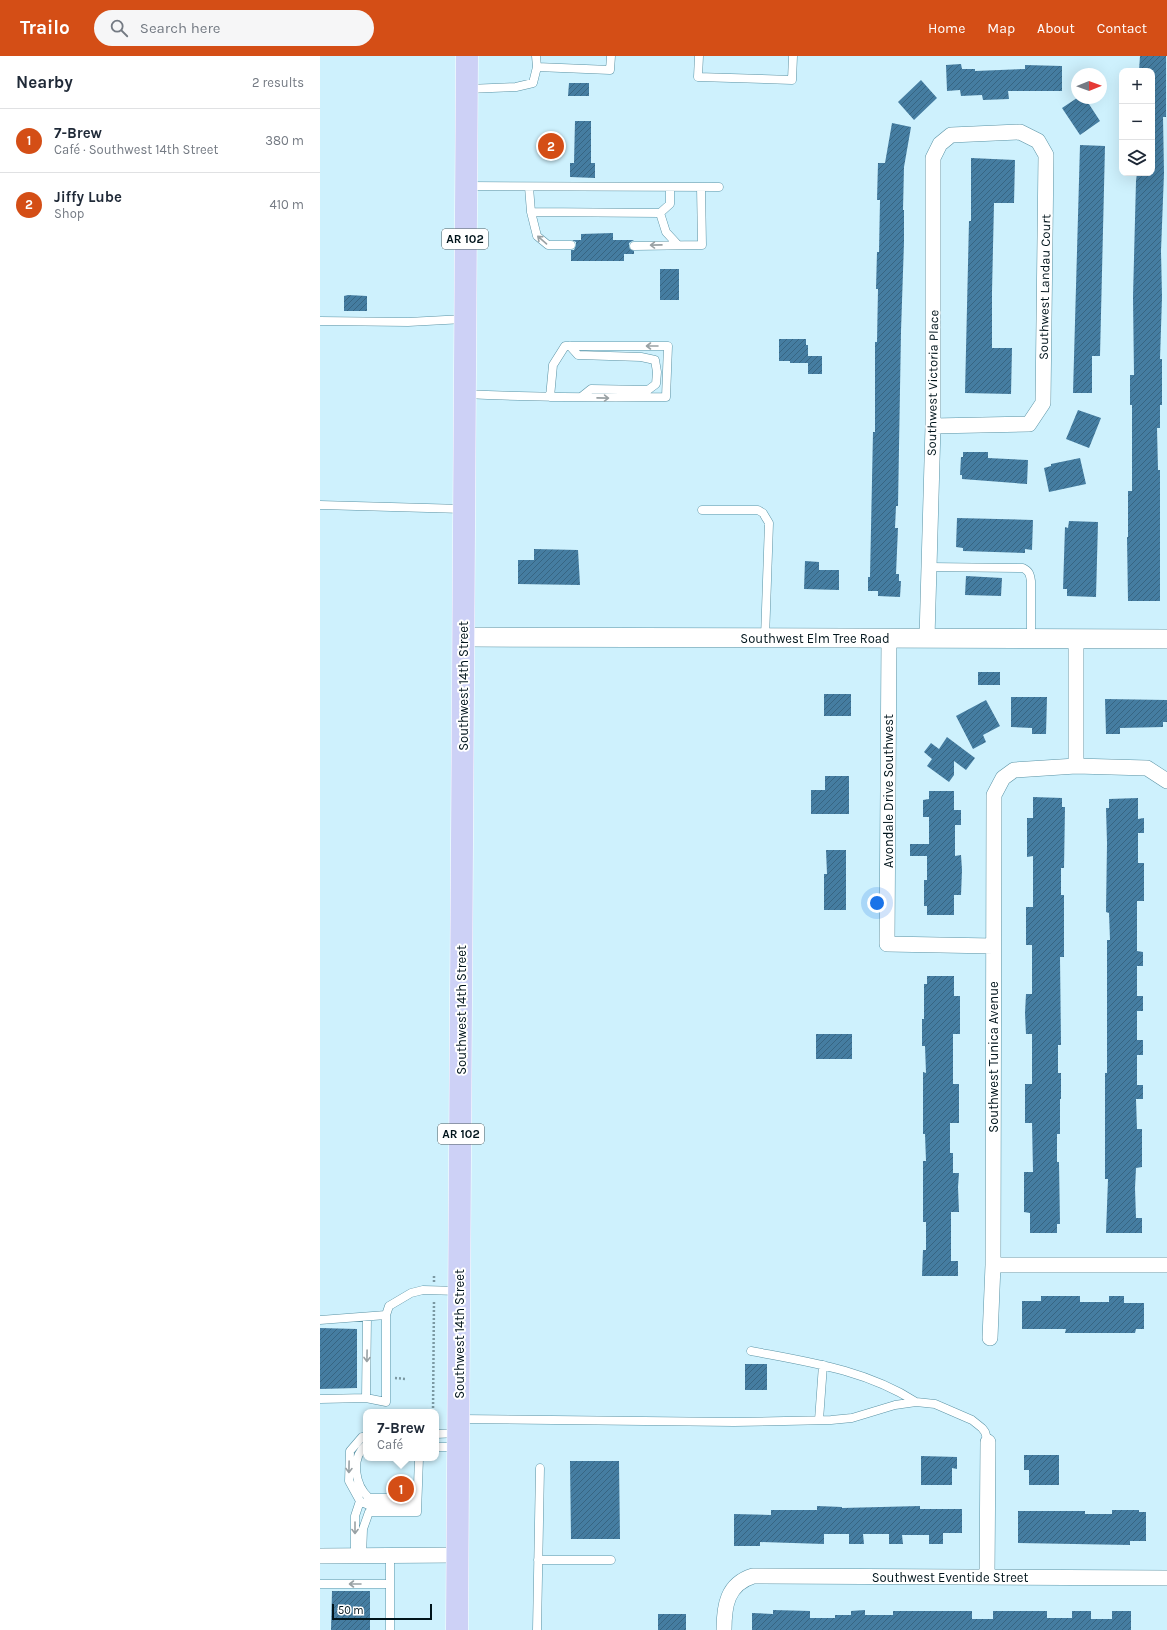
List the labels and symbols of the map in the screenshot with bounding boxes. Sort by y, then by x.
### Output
north arrow [1071,68,1107,104]
pin: 2 [538,131,564,161]
street label: Southwest Landau Court [1036,214,1053,360]
road number: AR 102 [442,229,488,249]
one-way arrow [537,235,547,244]
one-way arrow [650,241,663,249]
street label: Southwest Victoria Place [924,309,941,456]
one-way arrow [646,342,659,350]
one-way arrow [596,394,609,402]
street label: Southwest 14th Street [456,621,471,751]
street label: Southwest Elm Tree Road [740,631,890,646]
street label: Avondale Drive Southwest [881,714,896,868]
your location [867,893,887,913]
street label: Southwest 14th Street [454,945,469,1075]
street label: Southwest Tunica Avenue [986,981,1001,1133]
road number: AR 102 [438,1124,484,1144]
street label: Southwest 14th Street [452,1269,467,1399]
one-way arrow [363,1349,371,1362]
one-way arrow [346,1460,353,1473]
pin: 1 [388,1474,414,1504]
one-way arrow [351,1521,359,1534]
street label: Southwest Eventide Street [872,1570,1028,1585]
one-way arrow [349,1580,362,1588]
scale bar [332,1602,432,1621]

